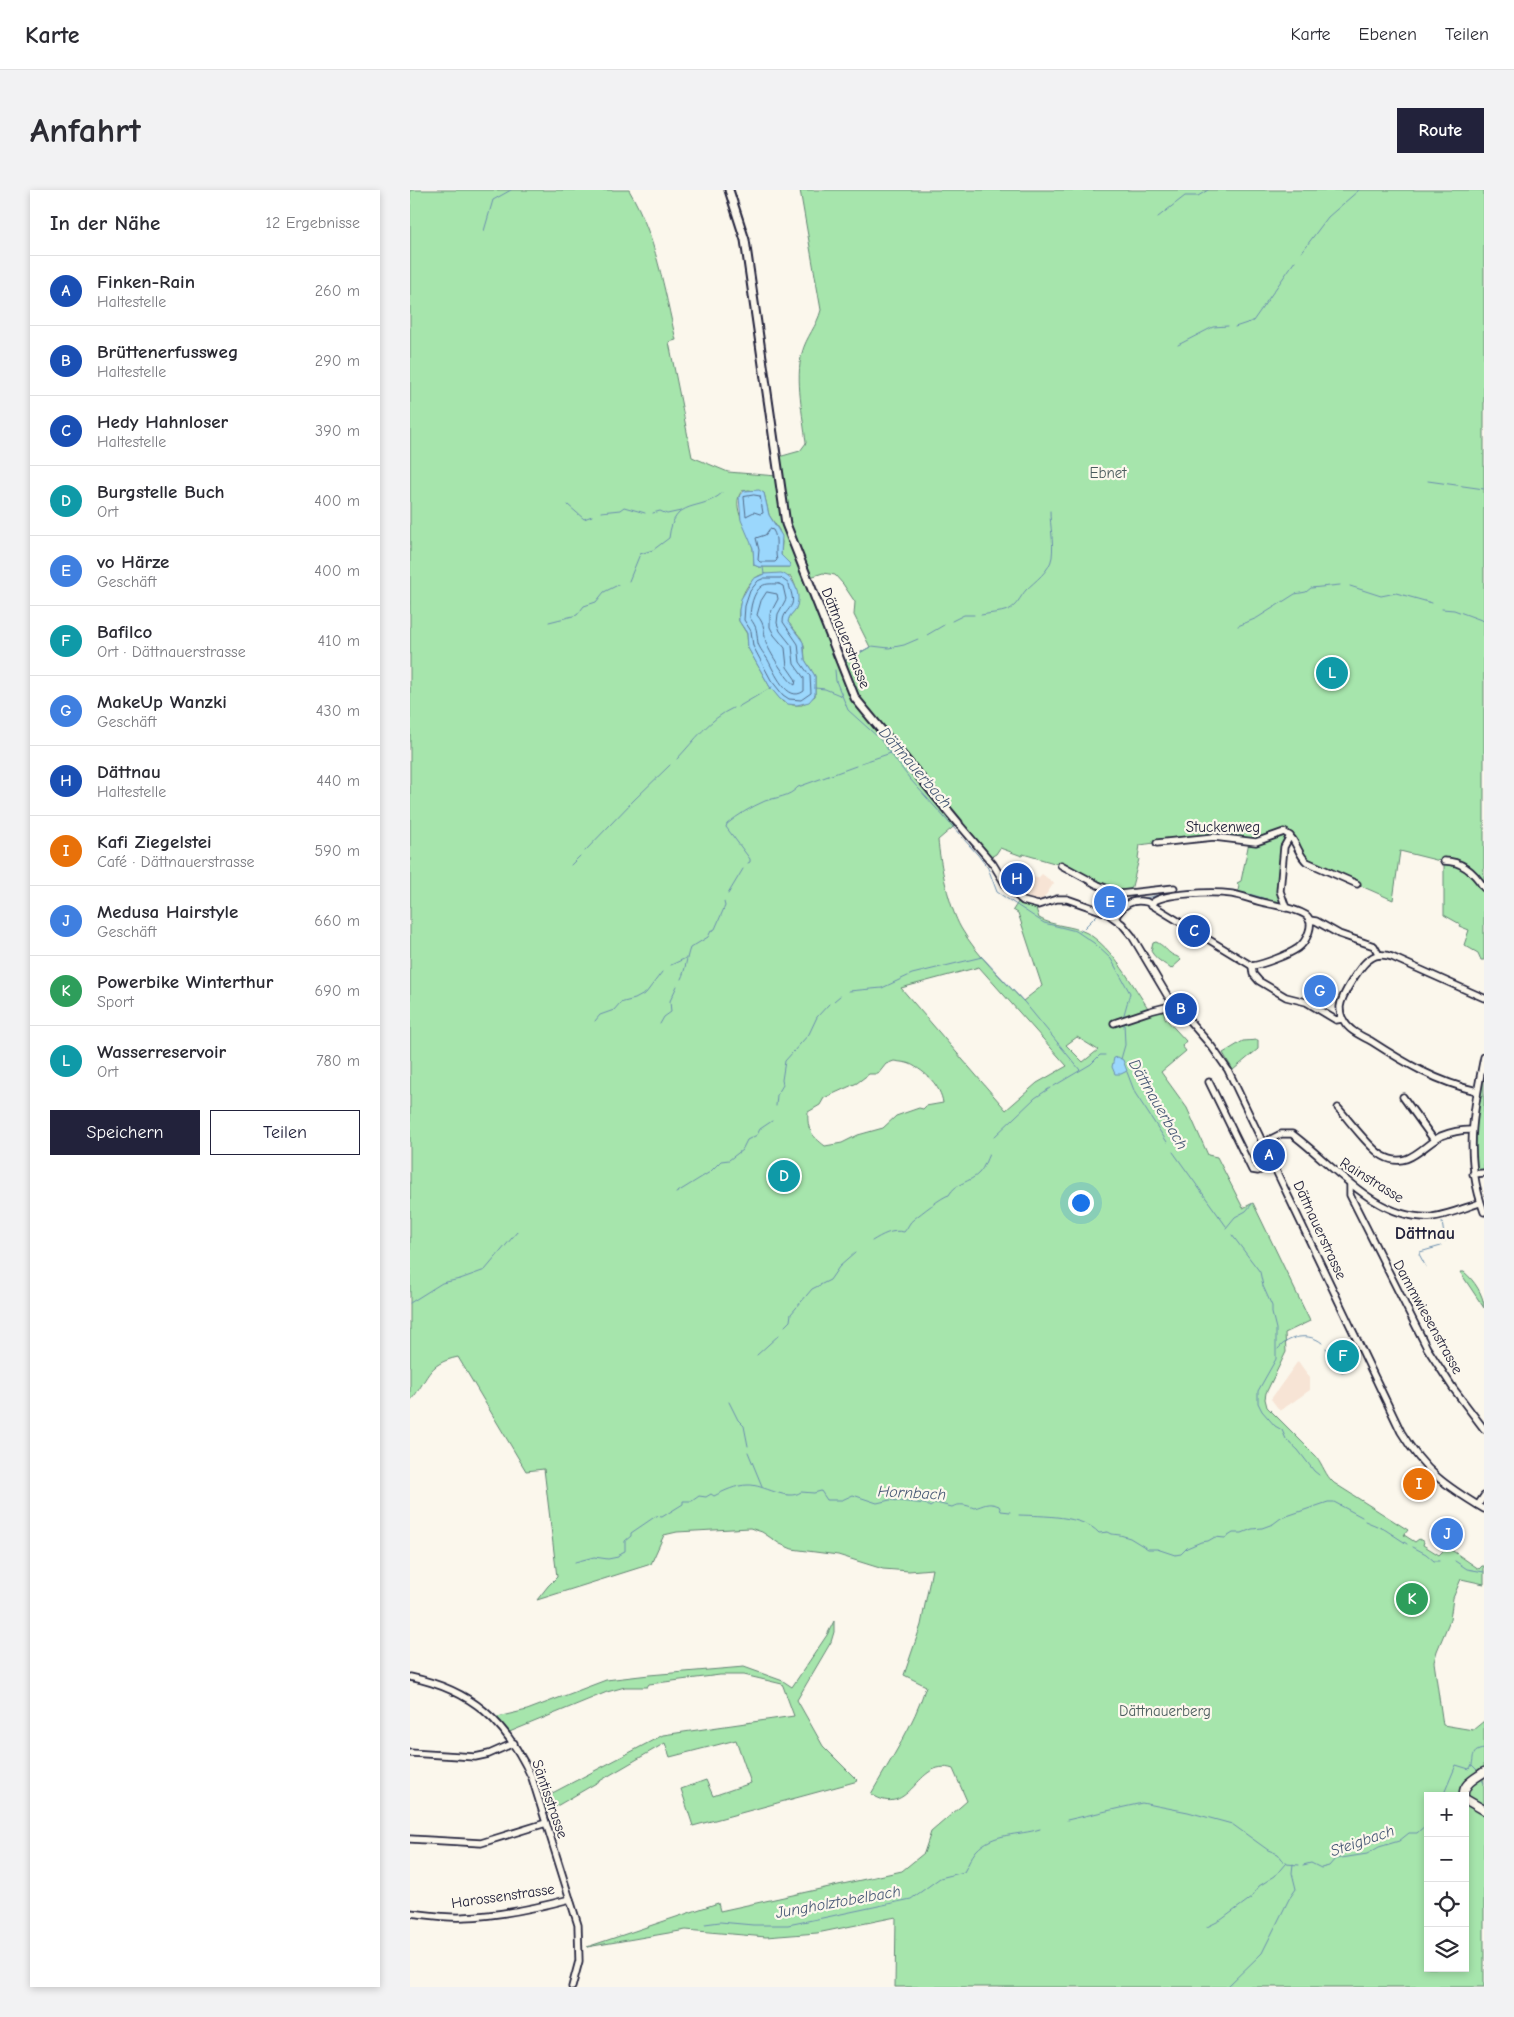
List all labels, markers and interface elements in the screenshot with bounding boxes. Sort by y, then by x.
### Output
text: Karte [25,21,79,49]
text: Karte [1290,24,1331,45]
text: Ebenen [1359,24,1417,45]
text: Teilen [1445,24,1489,45]
button: Route [1397,108,1484,153]
text: Anfahrt [30,110,141,151]
text: In der Nähe [50,211,160,235]
text: 12 Ergebnisse [266,214,360,232]
text: Finken-Rain [97,271,195,293]
text: A [62,282,70,300]
text: 260 m [315,282,360,300]
text: Haltestelle [97,293,166,311]
text: Brüttenerfussweg [97,341,238,363]
text: B [61,352,71,370]
text: 290 m [315,352,360,370]
text: Haltestelle [97,363,166,381]
text: Hedy Hahnloser [97,411,228,433]
text: C [61,422,71,440]
text: 390 m [315,422,360,440]
text: Haltestelle [97,433,166,451]
park label: Ebnet [1089,464,1127,482]
text: Burgstelle Buch [97,481,225,503]
text: D [61,492,71,510]
text: 400 m [314,492,360,510]
text: Ort [97,503,118,521]
text: vo Härze [97,551,169,573]
text: E [61,562,71,580]
text: 400 m [314,562,360,580]
text: Geschäft [97,573,157,591]
street label: Dättnauerstrasse [818,585,875,691]
text: Bafilco [97,621,152,643]
text: F [61,632,71,650]
text: 410 m [318,632,360,650]
text: Ort · Dättnauerstrasse [97,643,246,661]
pin: L [1316,654,1348,692]
text: MakeUp Wanzki [97,691,227,713]
text: G [60,702,72,720]
text: 430 m [316,702,360,720]
text: Geschäft [97,713,157,731]
water label: Dättnauerbach [875,723,955,812]
text: Dättnau [97,761,161,783]
text: H [60,772,72,790]
text: 440 m [316,772,360,790]
text: Haltestelle [97,783,166,801]
street label: Stuckenweg [1186,818,1260,836]
text: Kafi Ziegelstei [97,831,212,853]
text: I [63,842,69,860]
text: 590 m [315,842,360,860]
text: Café · Dättnauerstrasse [97,853,255,871]
pin: H [1001,860,1033,898]
pin: E [1094,883,1126,921]
text: Medusa Hairstyle [97,901,238,923]
text: J [62,912,70,930]
text: 660 m [314,912,360,930]
pin: C [1178,912,1210,950]
text: Geschäft [97,923,157,941]
text: Powerbike Winterthur [97,971,273,993]
pin: G [1304,972,1336,1010]
text: K [61,982,71,1000]
text: 690 m [315,982,360,1000]
pin: B [1165,990,1197,1028]
text: Sport [97,993,134,1011]
text: Wasserreservoir [97,1041,226,1063]
text: L [62,1052,70,1070]
text: 780 m [316,1052,360,1070]
water label: Dättnauerbach [1125,1056,1191,1153]
text: Ort [97,1063,118,1081]
button: Speichern [50,1110,200,1155]
button: Teilen [210,1110,360,1155]
pin: A [1253,1136,1285,1174]
street label: Rainstrasse [1337,1153,1408,1207]
pin: D [768,1157,800,1195]
street label: Dättnauerstrasse [1289,1178,1351,1283]
your location [1068,1190,1094,1216]
district label: Dättnau [1395,1223,1455,1244]
street label: Dammwiesenstrasse [1389,1257,1467,1378]
pin: F [1327,1337,1359,1375]
pin: I [1403,1465,1435,1503]
water label: Hornbach [877,1482,947,1504]
pin: J [1431,1515,1463,1553]
pin: K [1396,1580,1428,1618]
park label: Dättnauerberg [1119,1702,1211,1720]
street label: Säntisstrasse [528,1757,572,1841]
map controls [1424,1792,1469,1972]
button: + [1424,1792,1469,1837]
water label: Steigbach [1328,1822,1397,1860]
button: − [1424,1837,1469,1882]
street label: Harossenstrasse [450,1880,556,1912]
water label: Jungholztobelbach [773,1882,902,1922]
button: locate [1424,1882,1469,1927]
button: layers [1424,1927,1469,1972]

